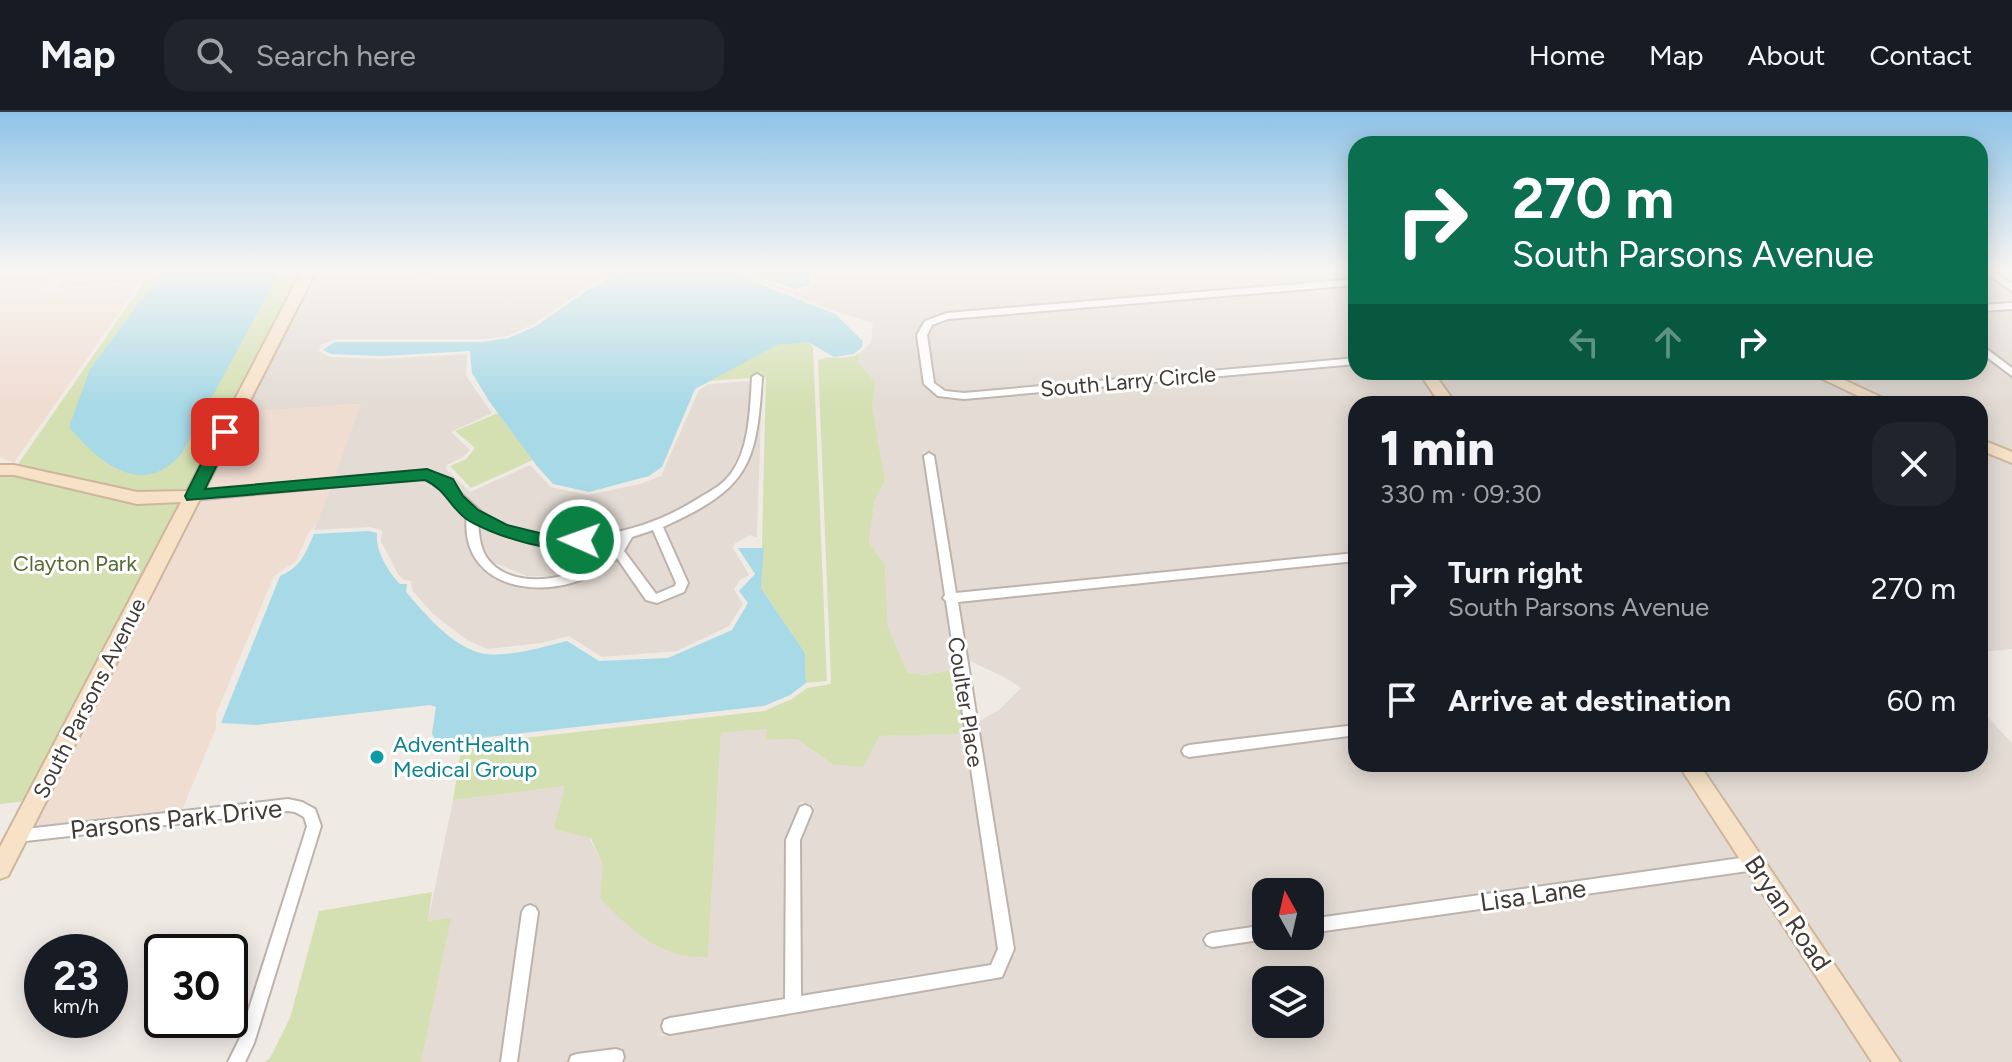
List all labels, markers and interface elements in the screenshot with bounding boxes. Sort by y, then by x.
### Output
search box [164,19,724,91]
text: Map [40,32,116,78]
icon: search [192,33,236,77]
text: Search here [256,37,416,74]
text: Home [1529,38,1605,72]
text: Map [1649,38,1704,72]
text: About [1748,38,1825,72]
text: Contact [1869,38,1972,72]
text: 270 m [1512,165,1674,232]
icon: right [1380,168,1484,272]
text: South Parsons Avenue [1512,233,1874,276]
icon: left [1562,320,1606,364]
icon: ahead [1646,320,1690,364]
icon: right [1730,320,1774,364]
street label: South Larry Circle [1039,360,1217,403]
pin [191,398,259,466]
icon: arrive [203,410,247,454]
text: 1 min [1380,419,1495,477]
button: close [1872,422,1956,506]
text: 330 m · 09:30 [1380,478,1542,510]
position arrow [538,498,622,582]
park label: Clayton Park [13,550,137,577]
text: Turn right [1448,554,1583,591]
icon: right [1380,566,1424,610]
text: 270 m [1871,570,1956,607]
text: South Parsons Avenue [1448,591,1709,623]
street label: South Parsons Avenue [27,594,152,803]
street label: Coulter Place [942,635,989,769]
icon: arrive [1380,678,1424,722]
text: Arrive at destination [1448,682,1731,719]
text: 60 m [1887,682,1956,719]
place label: AdventHealth Medical Group [393,731,537,783]
marker: AdventHealth Medical Group [368,748,386,766]
street label: Parsons Park Drive [68,792,284,846]
street label: Bryan Road [1738,849,1838,977]
street label: Lisa Lane [1478,872,1588,918]
north arrow [1252,878,1324,950]
map controls [1252,878,1324,1038]
speed limit sign: 30 [144,934,248,1038]
text: 23 [53,952,99,1000]
button: layers [1252,966,1324,1038]
text: km/h [53,994,99,1018]

